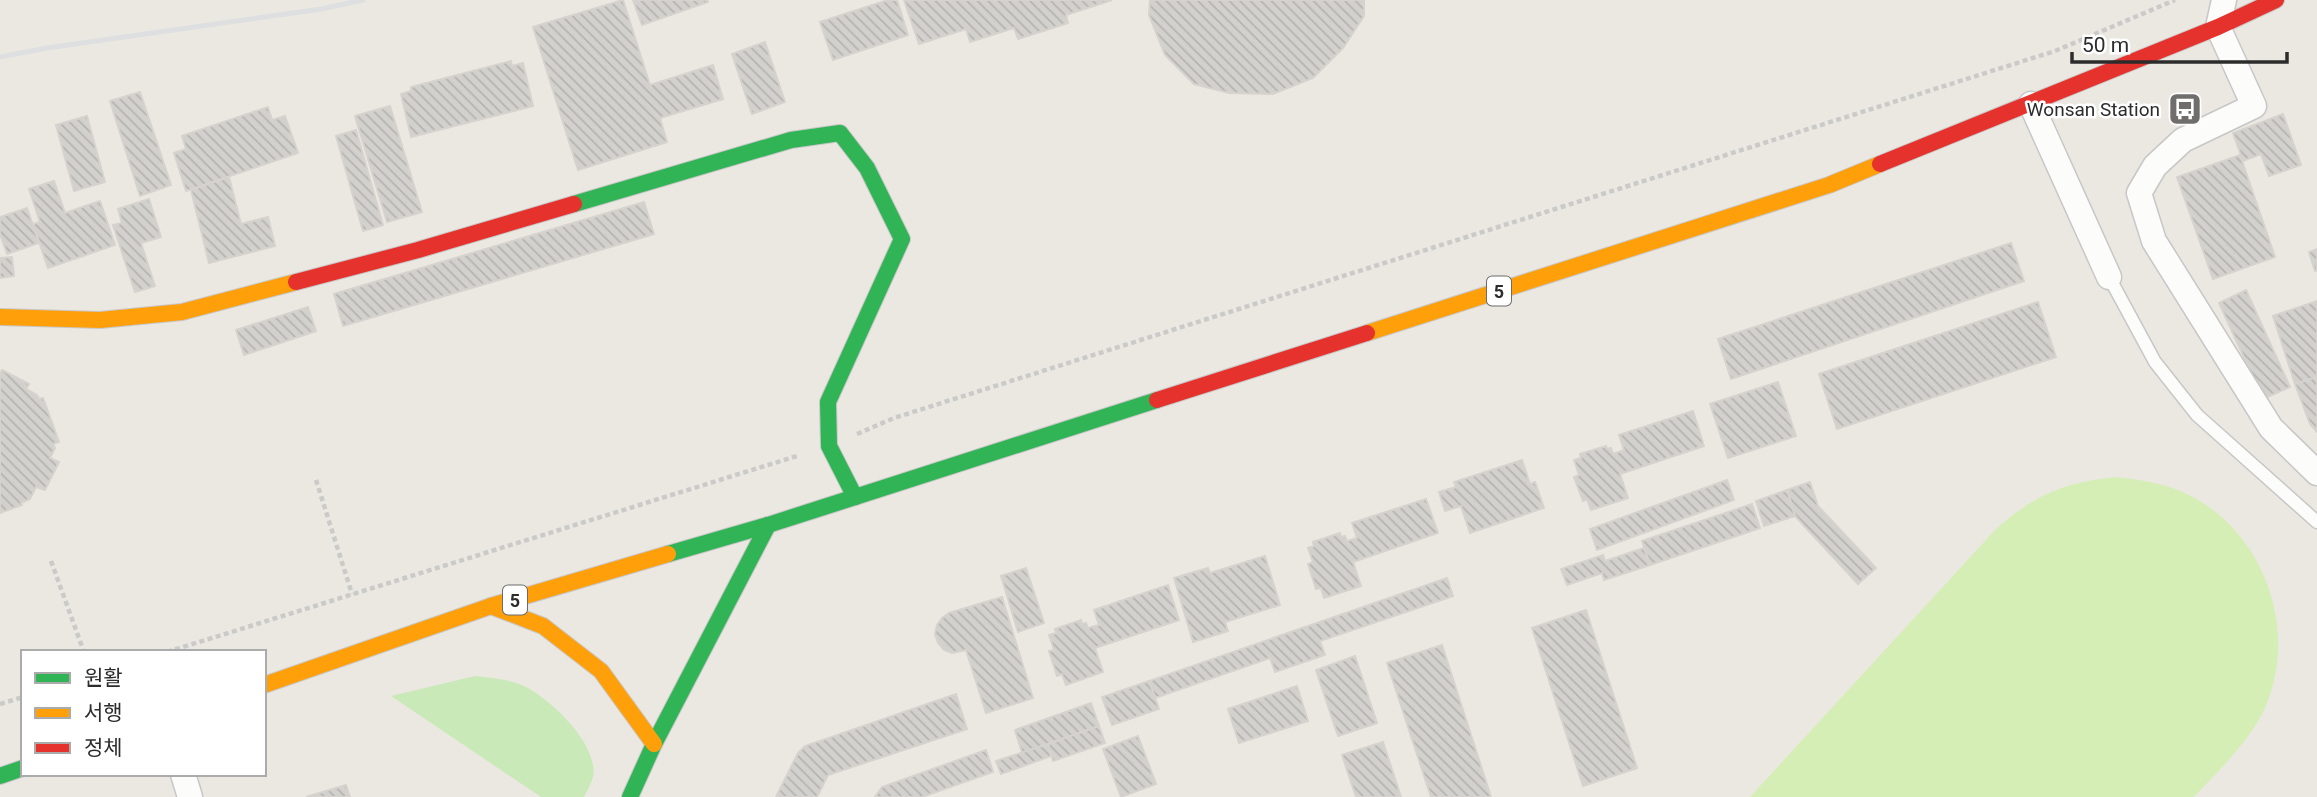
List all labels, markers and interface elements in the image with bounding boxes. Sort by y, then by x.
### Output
scale bar [2072,21,2287,65]
text: 50 m [2082,33,2129,57]
bus stop icon: Wonsan Station [2166,90,2204,128]
place label: Wonsan Station [2027,98,2160,121]
road number: 5 [1487,276,1511,306]
road number: 5 [503,586,527,614]
legend [21,650,266,776]
text: 원활 [84,666,123,690]
text: 서행 [84,701,123,725]
text: 정체 [84,736,123,760]

